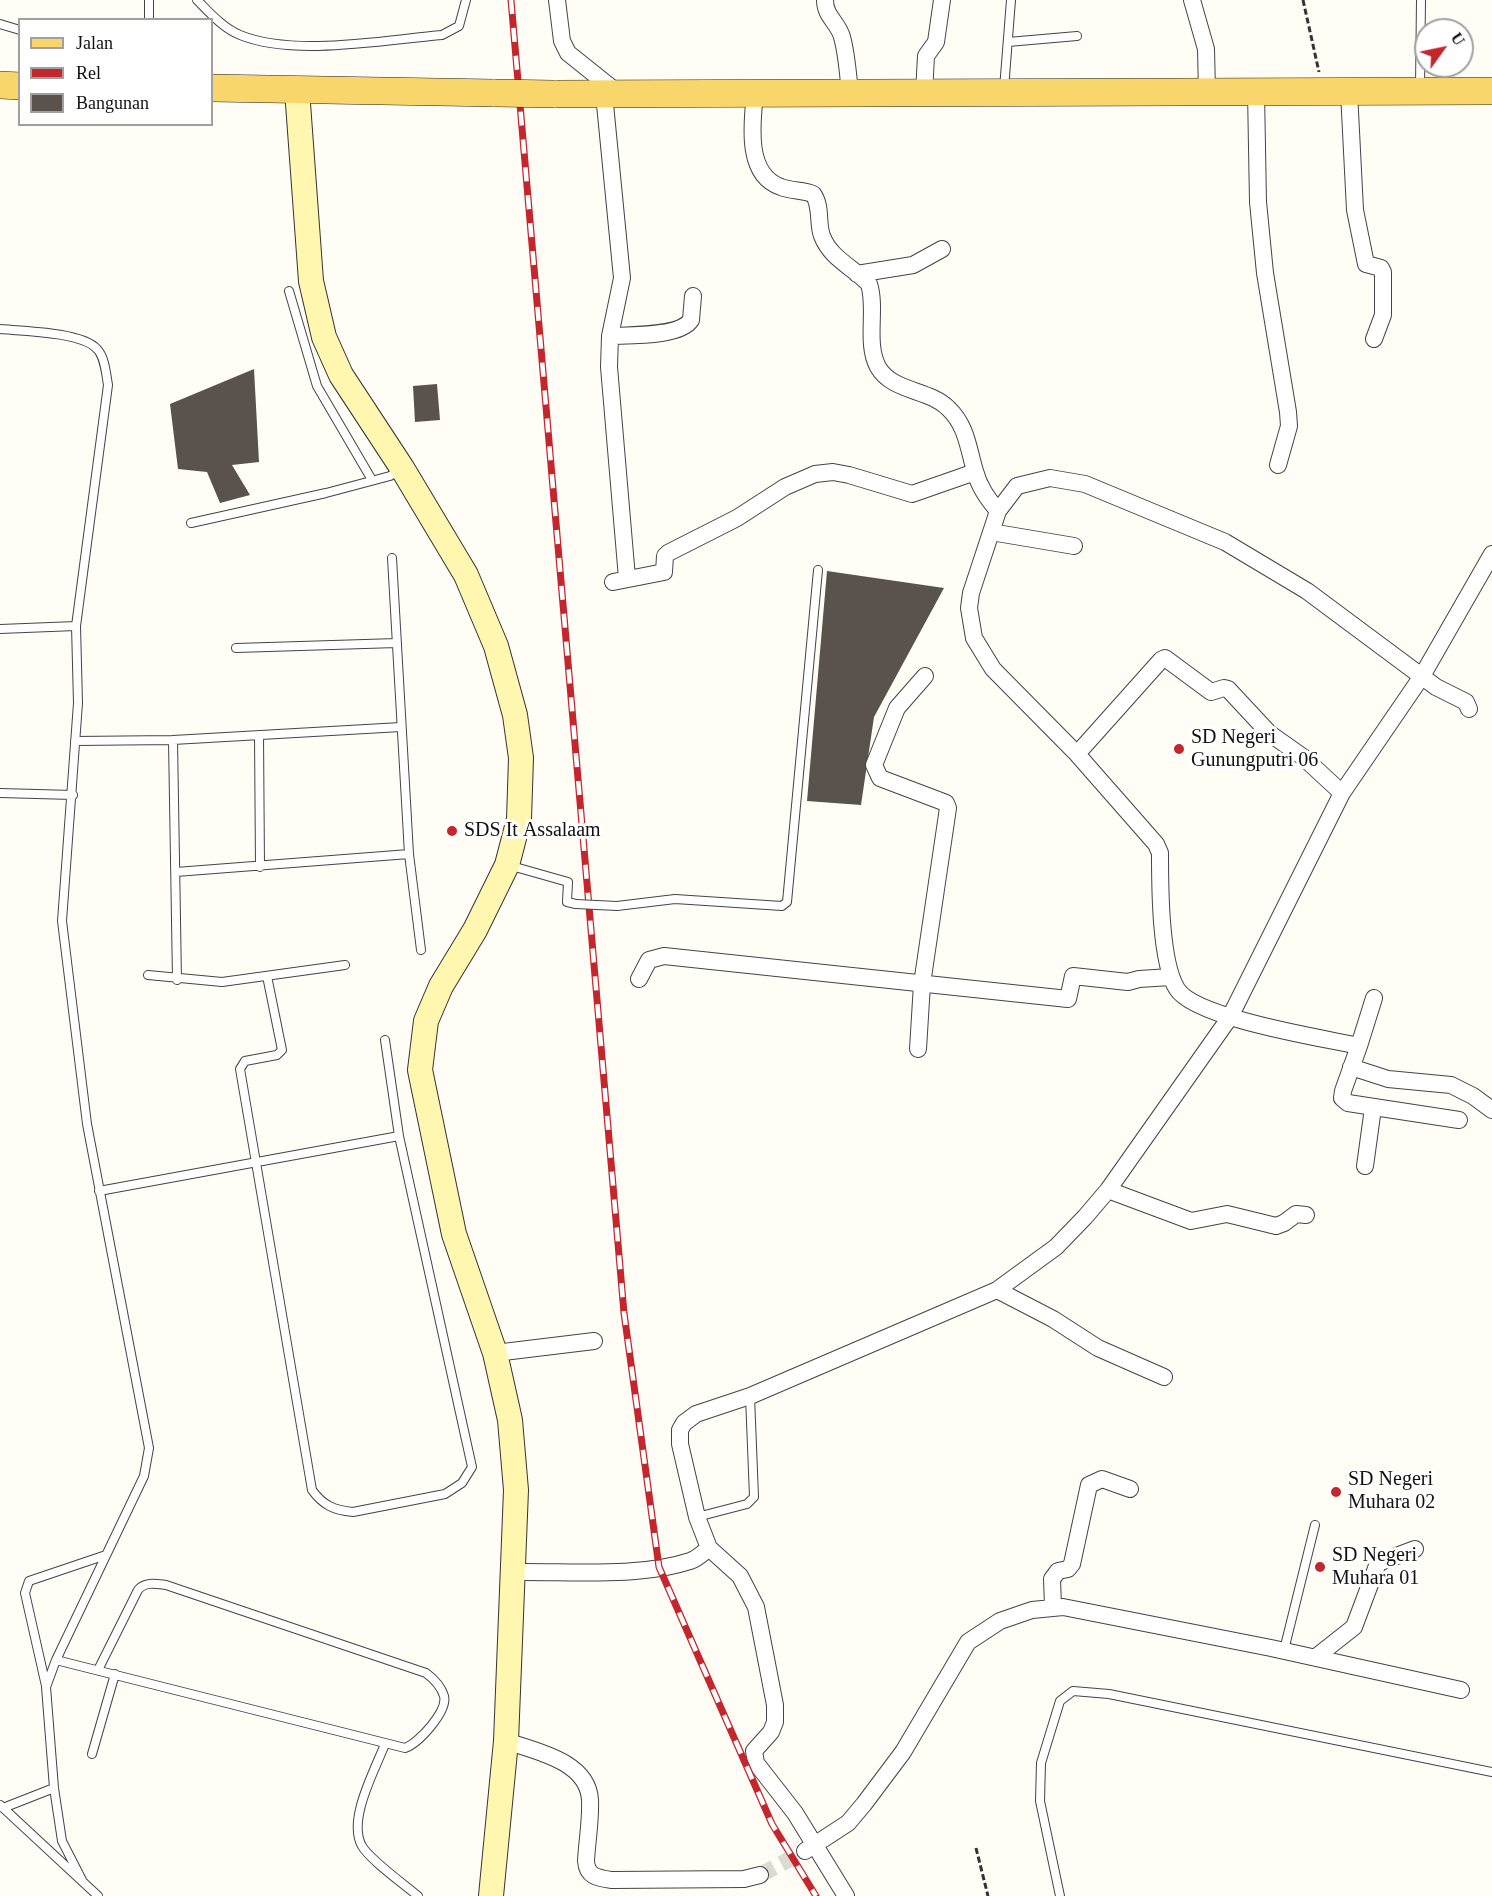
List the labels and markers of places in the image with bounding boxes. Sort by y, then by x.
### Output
place label: SD Negeri Gunungputri 06 [1191,726,1318,773]
marker: SD Negeri Gunungputri 06 [1172,742,1186,756]
place label: SDS It Assalaam [464,819,601,843]
marker: SDS It Assalaam [445,824,459,838]
place label: SD Negeri Muhara 02 [1348,1468,1435,1515]
marker: SD Negeri Muhara 02 [1329,1485,1343,1499]
place label: SD Negeri Muhara 01 [1332,1544,1419,1591]
marker: SD Negeri Muhara 01 [1313,1560,1327,1574]

